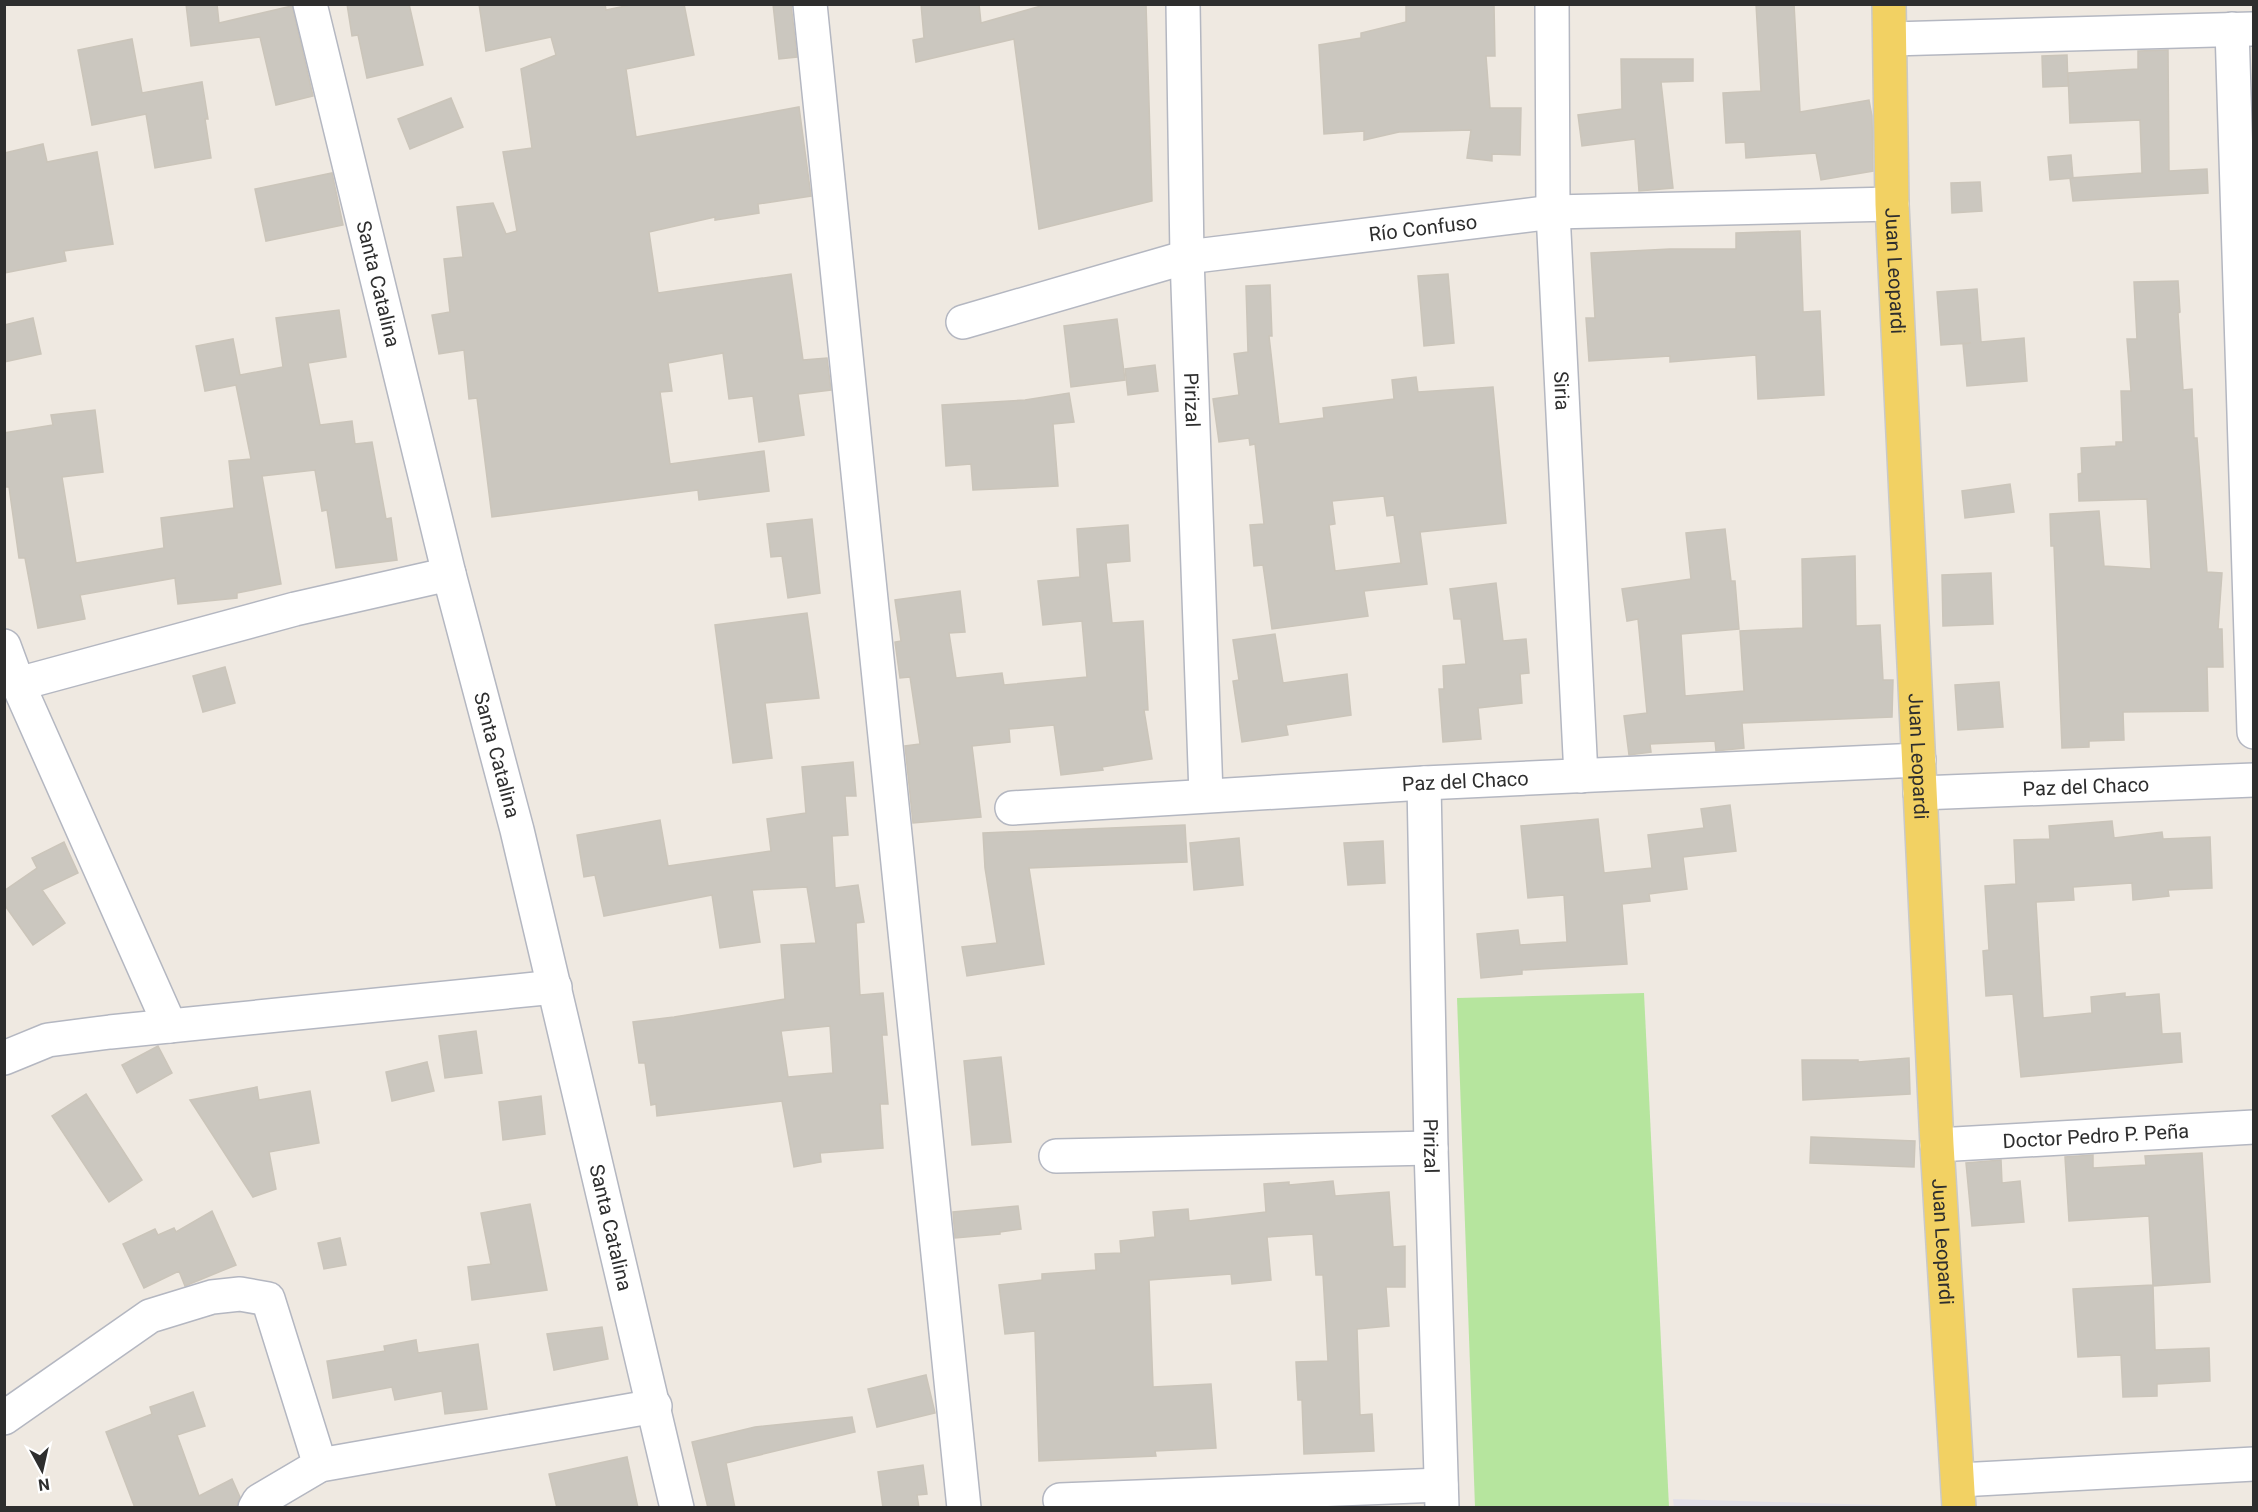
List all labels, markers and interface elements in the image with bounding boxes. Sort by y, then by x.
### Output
street label: Juan Leopardi [1880,207,1910,335]
street label: Río Confuso [1367,209,1478,247]
street label: Santa Catalina [351,218,405,349]
street label: Siria [1549,371,1575,411]
street label: Pirizal [1179,372,1205,428]
street label: Santa Catalina [469,689,525,821]
street label: Juan Leopardi [1903,693,1933,820]
street label: Paz del Chaco [1401,766,1529,796]
street label: Paz del Chaco [2022,772,2150,801]
street label: Pirizal [1418,1118,1444,1174]
street label: Doctor Pedro P. Peña [2002,1119,2190,1153]
street label: Santa Catalina [584,1162,637,1293]
street label: Juan Leopardi [1927,1178,1959,1306]
north arrow [12,1440,72,1500]
text: N [37,1474,51,1495]

